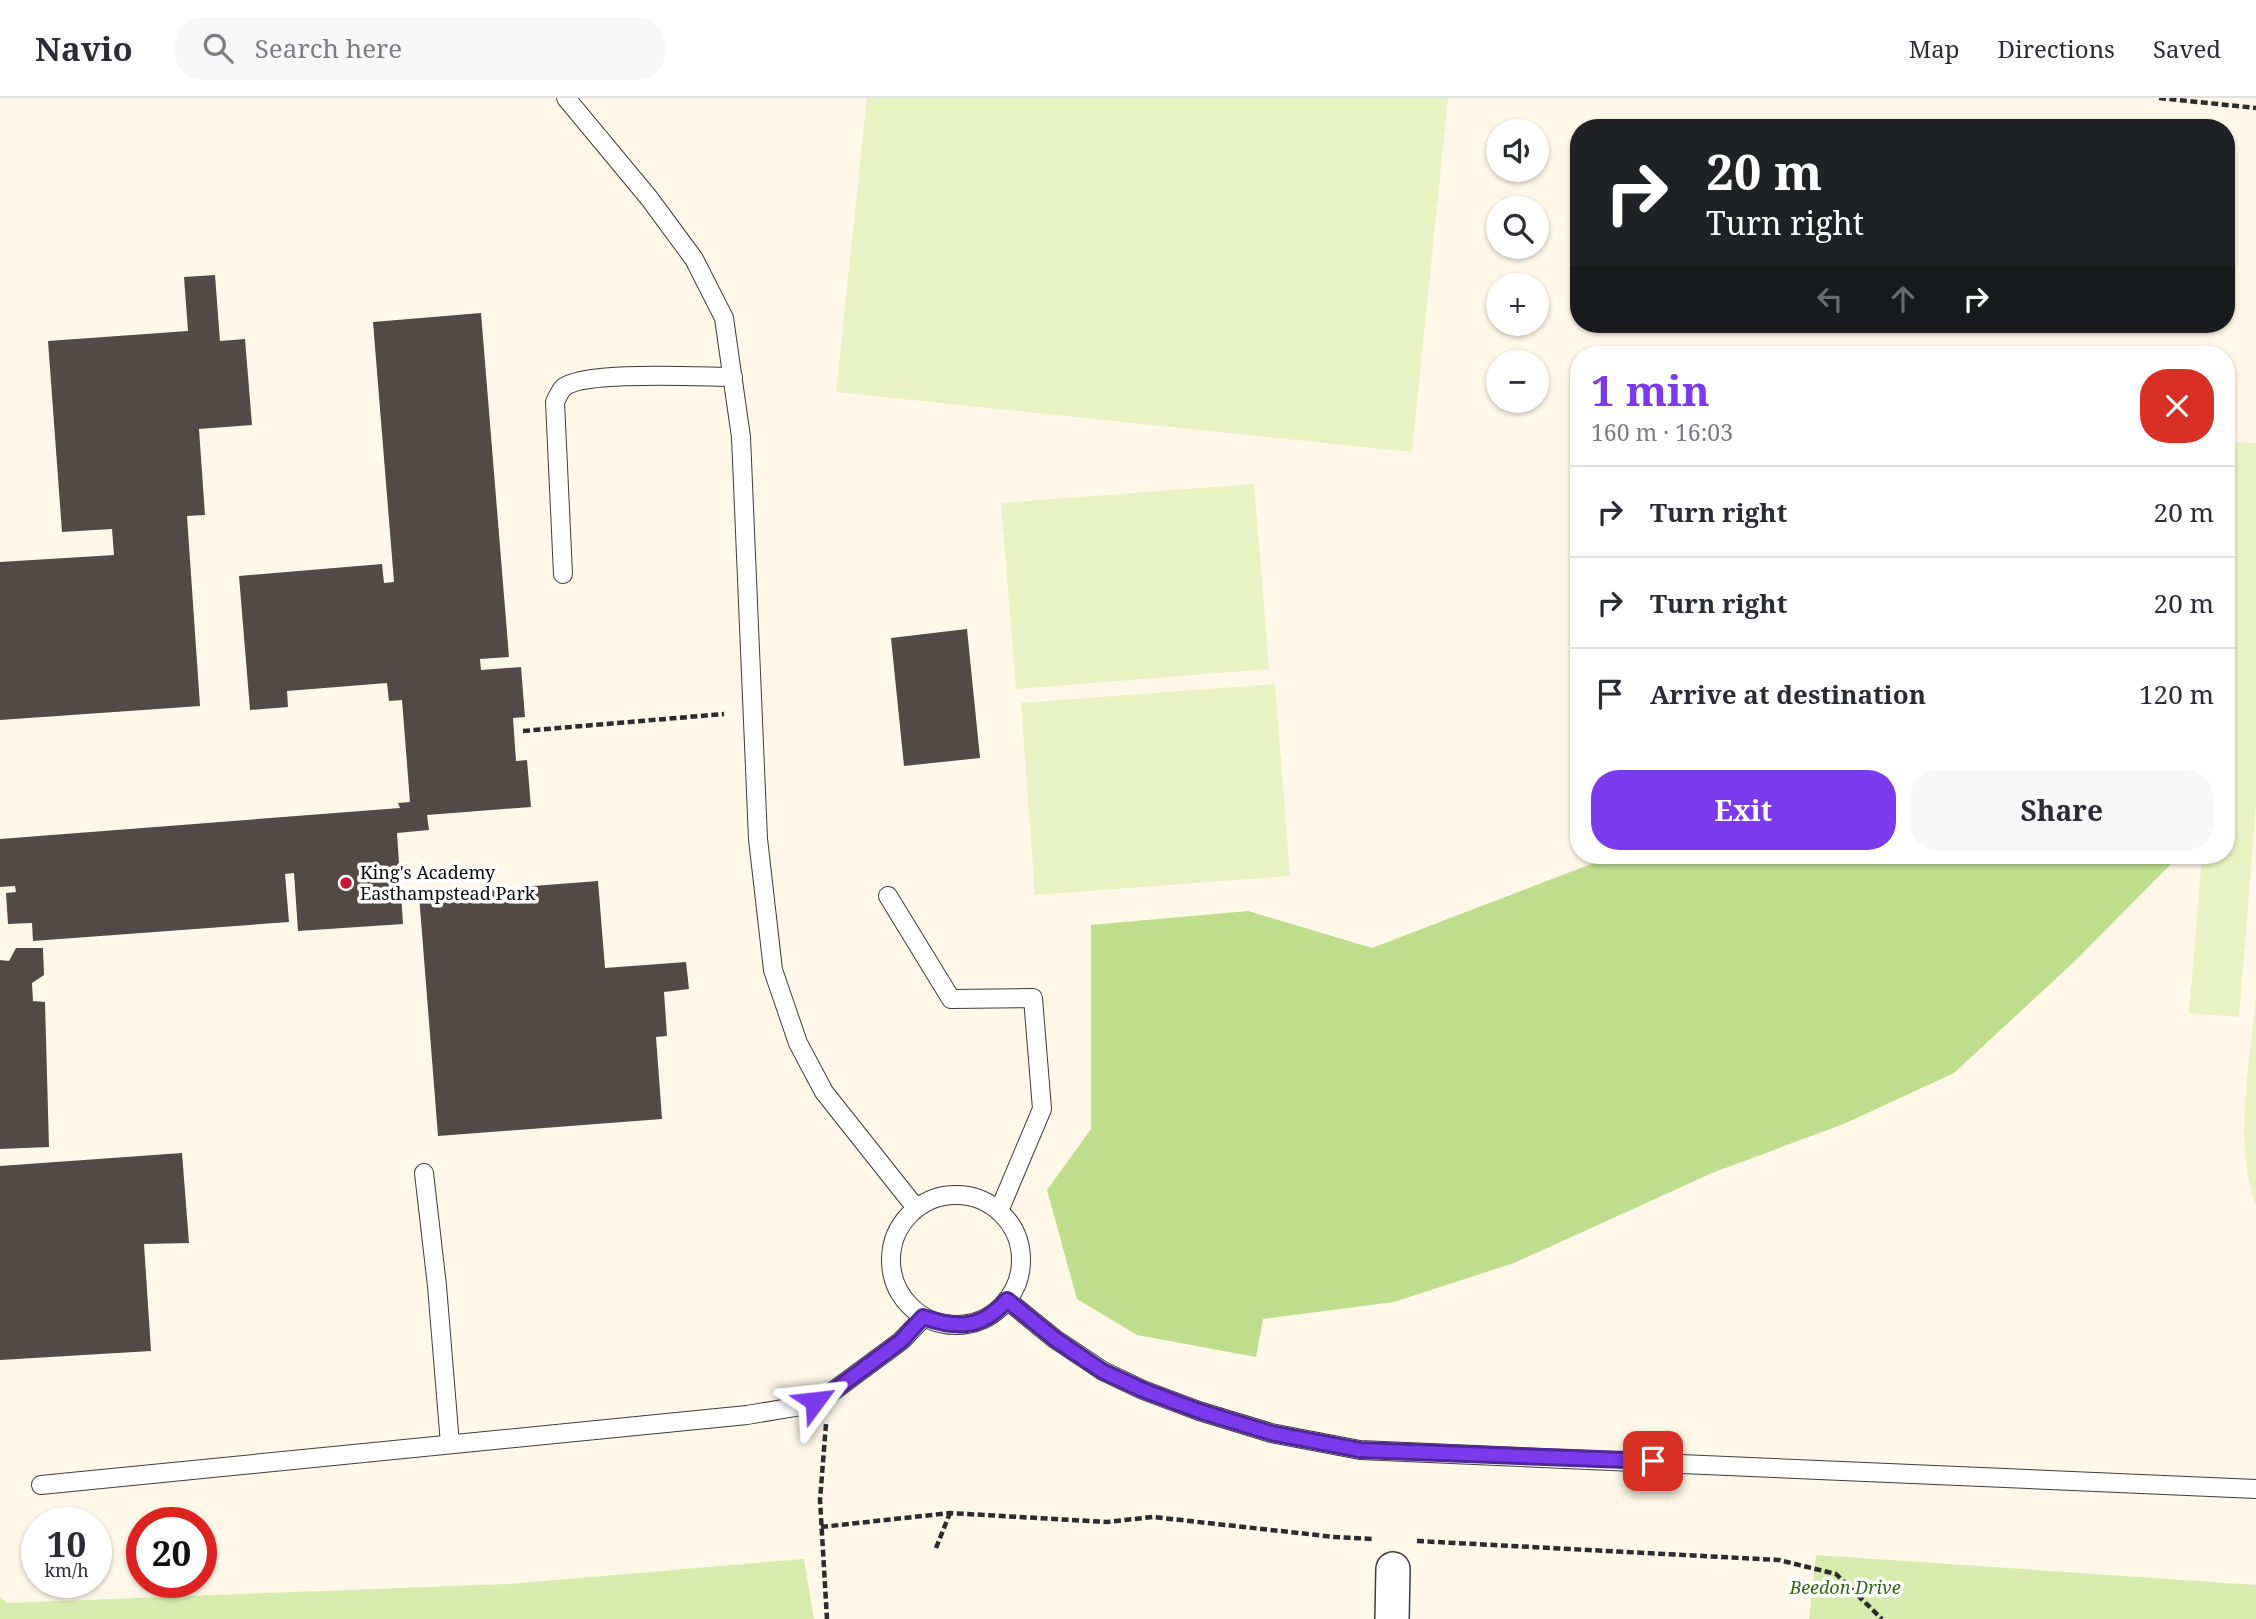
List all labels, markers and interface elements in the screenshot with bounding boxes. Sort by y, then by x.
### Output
search box [175,17,665,80]
text: Navio [35,26,133,71]
icon: search [199,29,237,67]
text: Search here [255,30,402,66]
text: Map [1909,32,1960,65]
text: Directions [1998,32,2115,65]
text: Saved [2153,32,2221,65]
map controls [1486,119,1549,413]
button: sound [1486,119,1549,182]
text: 20 m [1706,138,1822,204]
icon: right [1591,147,1682,238]
button: search [1486,196,1549,259]
text: Turn right [1706,201,1864,244]
button: + [1486,273,1549,336]
icon: left [1811,280,1849,318]
icon: ahead [1884,280,1922,318]
icon: right [1957,280,1995,318]
button: − [1486,350,1549,413]
text: 1 min [1591,361,1710,418]
button: close [2140,369,2214,443]
text: 160 m · 16:03 [1591,416,1733,448]
icon: right [1591,493,1629,531]
text: Turn right [1650,494,1787,530]
text: 20 m [2154,494,2214,530]
icon: right [1591,584,1629,622]
text: Turn right [1650,585,1787,621]
text: 20 m [2154,585,2214,621]
icon: arrive [1591,675,1629,713]
text: Arrive at destination [1650,676,1926,712]
text: 120 m [2139,676,2214,712]
button: Exit [1591,770,1896,850]
button: Share [1910,770,2214,850]
place label: King's Academy Easthampstead Park [360,860,536,905]
marker: King's Academy Easthampstead Park [338,875,354,891]
position arrow [778,1364,852,1438]
pin [1623,1431,1683,1491]
icon: arrive [1634,1442,1672,1480]
speed limit sign: 20 [126,1507,217,1598]
text: 10 [47,1520,86,1567]
text: km/h [44,1558,89,1582]
park label: Beedon Drive [1788,1575,1901,1599]

